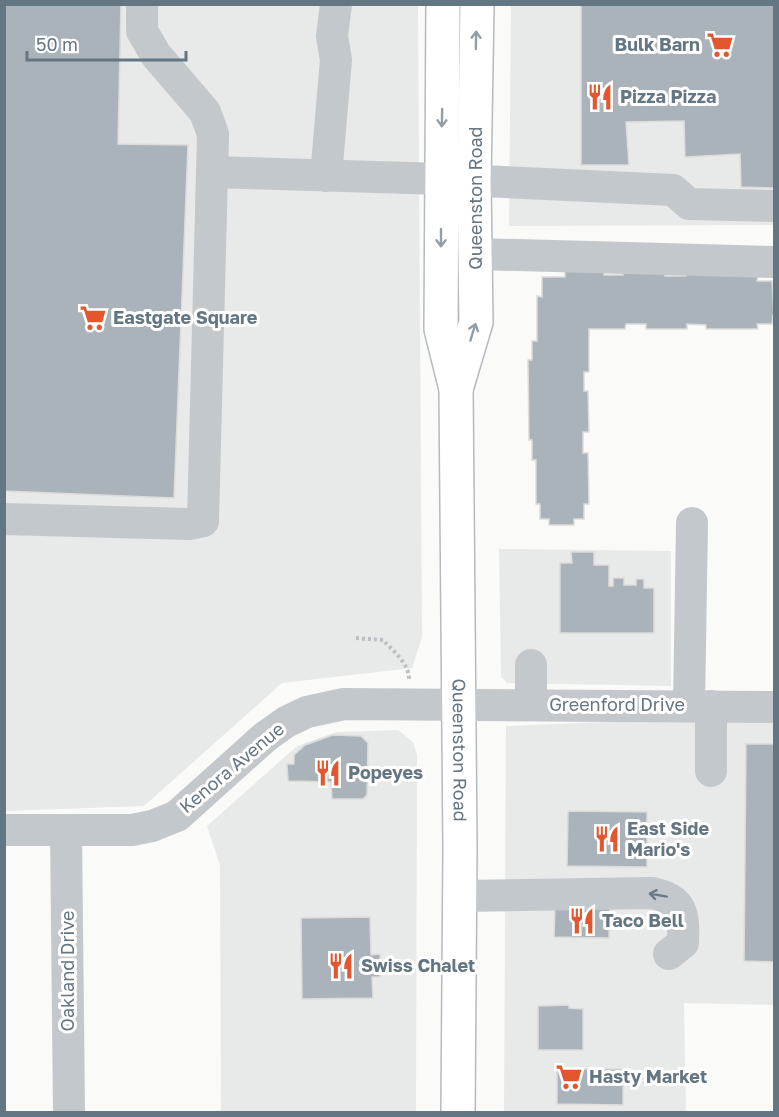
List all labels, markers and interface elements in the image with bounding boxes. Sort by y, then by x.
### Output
scale bar [27,24,186,62]
supermarket icon: Bulk Barn [705,30,735,60]
one-way arrow [471,31,482,51]
text: 50 m [36,33,78,55]
place label: Bulk Barn [615,33,700,55]
restaurant icon: Pizza Pizza [585,82,615,112]
place label: Pizza Pizza [620,85,716,107]
one-way arrow [436,107,448,127]
street label: Queenston Road [464,126,486,270]
one-way arrow [435,227,447,247]
supermarket icon: Eastgate Square [78,303,108,333]
place label: Eastgate Square [113,306,258,328]
one-way arrow [468,323,479,342]
street label: Queenston Road [449,678,472,822]
street label: Greenford Drive [549,693,685,715]
street label: Kenora Avenue [175,717,288,817]
restaurant icon: Popeyes [313,758,343,788]
place label: Popeyes [348,761,423,783]
place label: East Side Mario's [627,817,709,860]
restaurant icon: East Side Mario's [592,824,622,854]
one-way arrow [649,889,668,900]
restaurant icon: Taco Bell [567,906,597,936]
place label: Taco Bell [602,909,684,931]
street label: Oakland Drive [56,911,78,1031]
restaurant icon: Swiss Chalet [326,951,356,981]
place label: Swiss Chalet [361,954,475,976]
supermarket icon: Hasty Market [554,1062,584,1092]
place label: Hasty Market [589,1065,707,1087]

